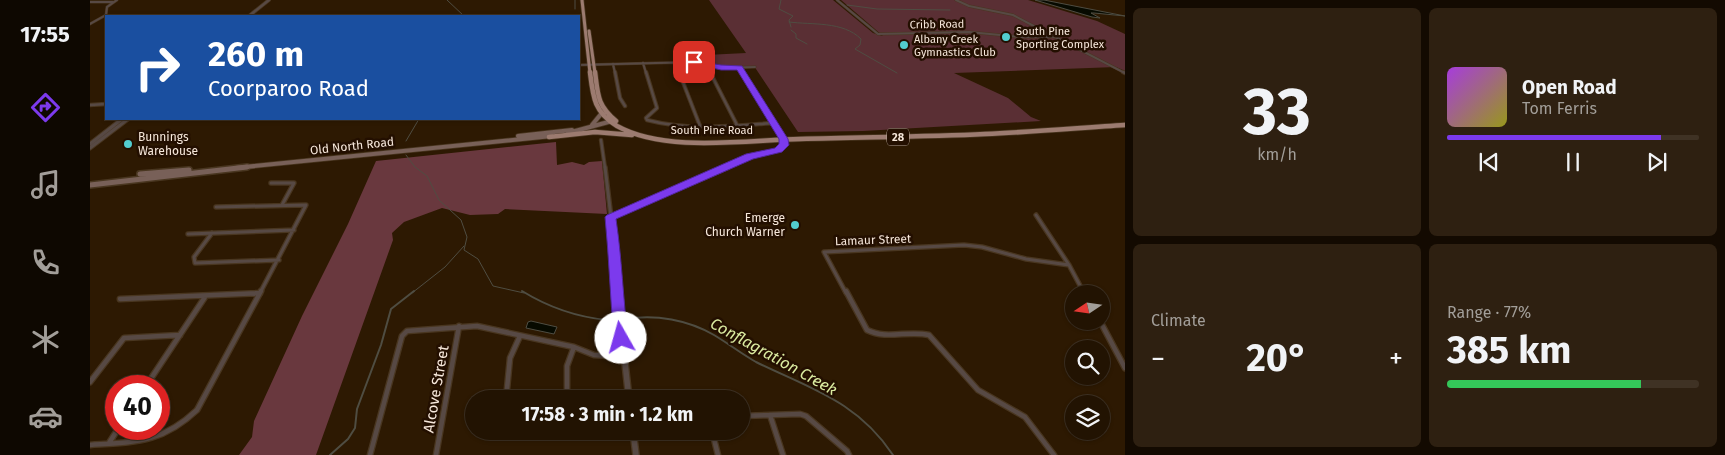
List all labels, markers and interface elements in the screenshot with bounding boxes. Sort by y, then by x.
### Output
street label: Cribb Road [910,18,964,31]
text: 17:55 [20,21,70,48]
place label: South Pine Sporting Complex [1016,25,1105,51]
marker: South Pine Sporting Complex [1000,31,1012,43]
text: 260 m [208,33,304,75]
place label: Albany Creek Gymnastics Club [914,33,996,59]
icon: right [125,35,190,100]
marker: Albany Creek Gymnastics Club [898,39,910,51]
pin [673,41,715,83]
icon: arrive [680,48,708,76]
text: 33 [1243,73,1311,151]
text: Coorparoo Road [208,75,369,102]
text: Open Road [1522,76,1617,99]
icon: directions [28,90,63,125]
text: Tom Ferris [1522,99,1597,118]
street label: South Pine Road [671,124,753,137]
road number: 28 [887,128,909,146]
place label: Bunnings Warehouse [138,130,198,158]
street label: Old North Road [309,135,395,157]
marker: Bunnings Warehouse [122,138,134,150]
text: km/h [1257,145,1297,164]
icon: previous [1475,148,1503,176]
icon: pause [1559,148,1587,176]
icon: next [1643,148,1671,176]
icon: music [28,167,63,202]
place label: Emerge Church Warner [705,211,785,239]
marker: Emerge Church Warner [789,219,801,231]
street label: Lamaur Street [834,232,912,248]
icon: phone [28,245,63,280]
north arrow [1065,285,1110,330]
map controls [1065,285,1110,440]
text: Range · 77% [1447,303,1531,322]
position arrow [594,311,646,363]
text: Climate [1151,311,1206,330]
water label: Conflagration Creek [707,314,841,399]
icon: climate [28,322,63,357]
text: 385 km [1447,327,1571,373]
text: 20° [1246,335,1308,381]
button: search [1065,340,1110,385]
text: − [1151,342,1165,375]
text: + [1389,342,1403,375]
street label: Alcove Street [419,343,453,434]
speed limit sign: 40 [105,375,170,440]
button: layers [1065,395,1110,440]
icon: car [28,399,63,434]
text: 17:58 · 3 min · 1.2 km [522,403,693,426]

